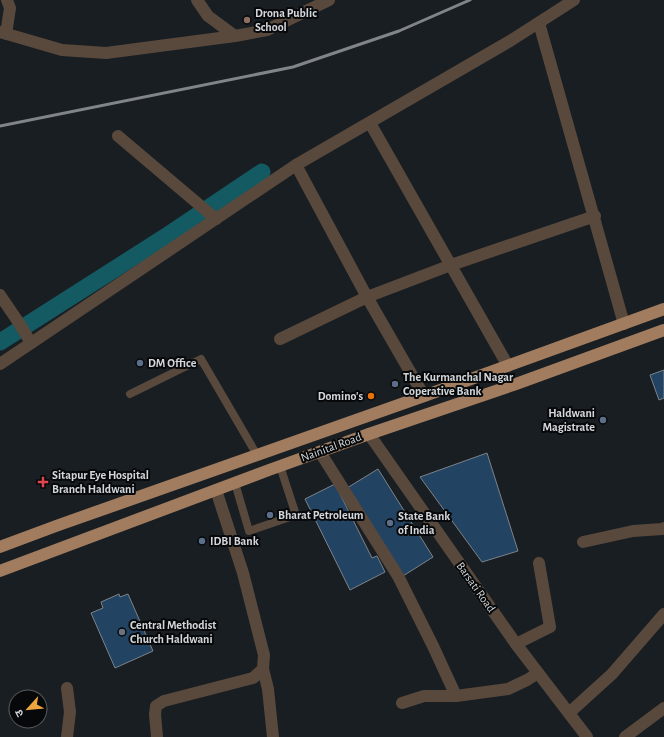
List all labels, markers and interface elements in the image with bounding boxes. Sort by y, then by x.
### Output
place label: Drona Public School [255,7,317,33]
marker: Drona Public School [242,15,252,25]
place label: DM Office [148,357,197,369]
marker: DM Office [135,358,145,368]
place label: The Kurmanchal Nagar Coperative Bank [403,371,514,397]
marker: The Kurmanchal Nagar Coperative Bank [390,379,400,389]
place label: Domino's [318,390,363,402]
marker: Domino's [366,391,376,401]
place label: Haldwani Magistrate [543,407,595,433]
marker: Haldwani Magistrate [598,415,608,425]
street label: Nainital Road [299,430,363,464]
place label: Sitapur Eye Hospital Branch Haldwani [52,469,149,495]
marker: Sitapur Eye Hospital Branch Haldwani [37,476,49,488]
place label: Bharat Petroleum [278,509,364,521]
marker: Bharat Petroleum [265,510,275,520]
place label: State Bank of India [398,510,450,536]
marker: State Bank of India [385,518,395,528]
place label: IDBI Bank [210,535,259,547]
marker: IDBI Bank [197,536,207,546]
street label: Barsati Road [454,560,498,614]
place label: Central Methodist Church Haldwani [130,619,216,645]
marker: Central Methodist Church Haldwani [117,627,127,637]
north arrow [8,689,48,729]
text: उ [13,707,26,719]

